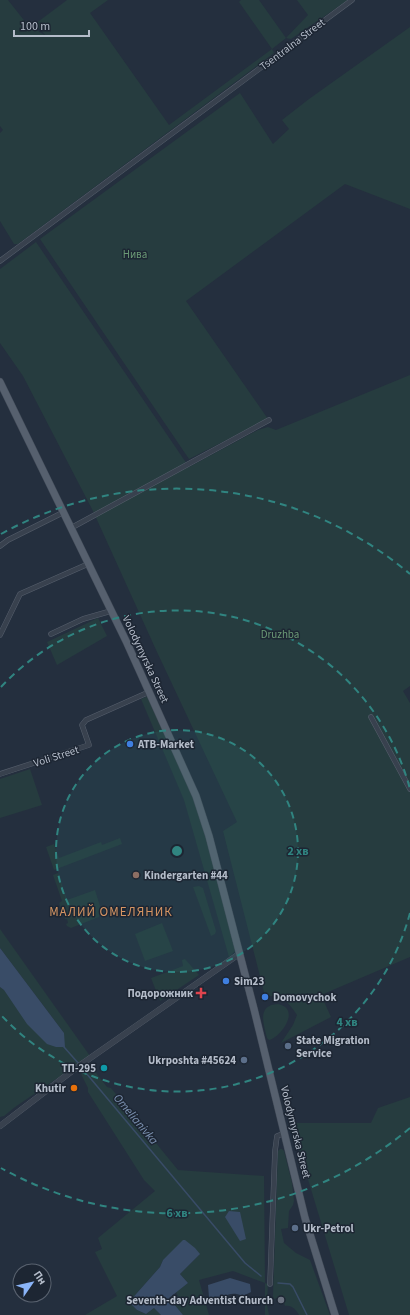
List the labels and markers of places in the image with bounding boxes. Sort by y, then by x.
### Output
place label: ATB-Market [137,737,195,752]
marker: ATB-Market [125,739,135,749]
centre of rings [170,844,184,858]
place label: Kindergarten #44 [144,868,228,883]
marker: Kindergarten #44 [131,870,141,880]
place label: Sim23 [234,974,264,989]
marker: Sim23 [221,976,231,986]
place label: Подорожник [127,986,193,1001]
marker: Подорожник [196,988,206,998]
place label: Domovychok [273,990,337,1005]
marker: Domovychok [260,992,270,1002]
place label: State Migration Service [296,1033,370,1061]
marker: State Migration Service [283,1041,293,1051]
place label: Ukrposhta #45624 [148,1053,236,1068]
marker: Ukrposhta #45624 [239,1055,249,1065]
place label: ТП-295 [62,1061,96,1076]
marker: ТП-295 [99,1063,109,1073]
place label: Khutir [35,1081,67,1096]
marker: Khutir [69,1083,79,1093]
place label: Ukr-Petrol [303,1221,355,1236]
marker: Ukr-Petrol [290,1223,300,1233]
place label: Seventh-day Adventist Church [126,1293,273,1308]
marker: Seventh-day Adventist Church [276,1295,286,1305]

